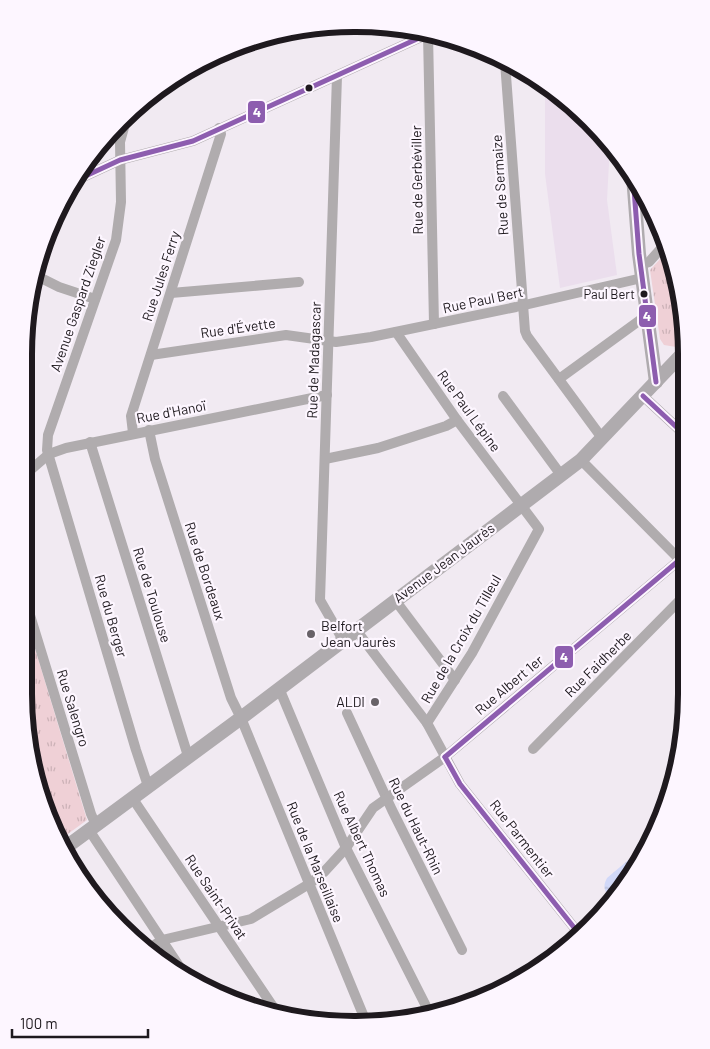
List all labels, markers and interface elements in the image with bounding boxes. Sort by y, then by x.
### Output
unlabelled marker [304,83,314,93]
line badge: 4 [247,100,266,124]
text: 4 [253,103,261,120]
street label: Rue de Gerbéviller [407,125,426,235]
street label: Rue de Sermaize [488,134,512,236]
street label: Rue Jules Ferry [138,228,183,323]
street label: Avenue Gaspard Ziegler [46,234,109,374]
street label: Rue Paul Bert [441,283,525,316]
place label: Paul Bert [583,286,635,302]
marker: Paul Bert [639,289,649,299]
street label: Rue de Madagascar [303,301,324,419]
line badge: 4 [638,304,657,328]
text: 4 [643,307,651,324]
street label: Rue d'Évette [199,314,277,341]
street label: Rue Paul Lépine [434,367,505,455]
street label: Rue d'Hanoï [135,396,208,427]
street label: Avenue Jean Jaurès [390,519,498,606]
street label: Rue de Bordeaux [182,520,229,622]
street label: Rue de Toulouse [130,545,175,645]
street label: Rue de la Croix du Tilleul [417,571,504,706]
street label: Rue du Berger [92,572,131,659]
place label: Belfort Jean Jaurès [321,617,396,650]
street label: Rue Faidherbe [561,627,634,700]
marker: Belfort Jean Jaurès [305,628,317,640]
line badge: 4 [554,645,574,669]
text: 4 [560,648,568,665]
street label: Rue Albert 1er [471,651,546,718]
street label: Rue Salengro [54,667,93,749]
place label: ALDI [336,693,365,710]
marker: ALDI [369,696,381,708]
street label: Rue du Haut-Rhin [386,775,447,877]
street label: Rue Albert Thomas [330,788,395,900]
street label: Rue Parmentier [487,796,558,881]
street label: Rue de la Marseillaise [283,799,347,925]
street label: Rue Saint-Privat [182,851,251,942]
scale bar [12,1006,149,1038]
text: 100 m [20,1014,58,1032]

